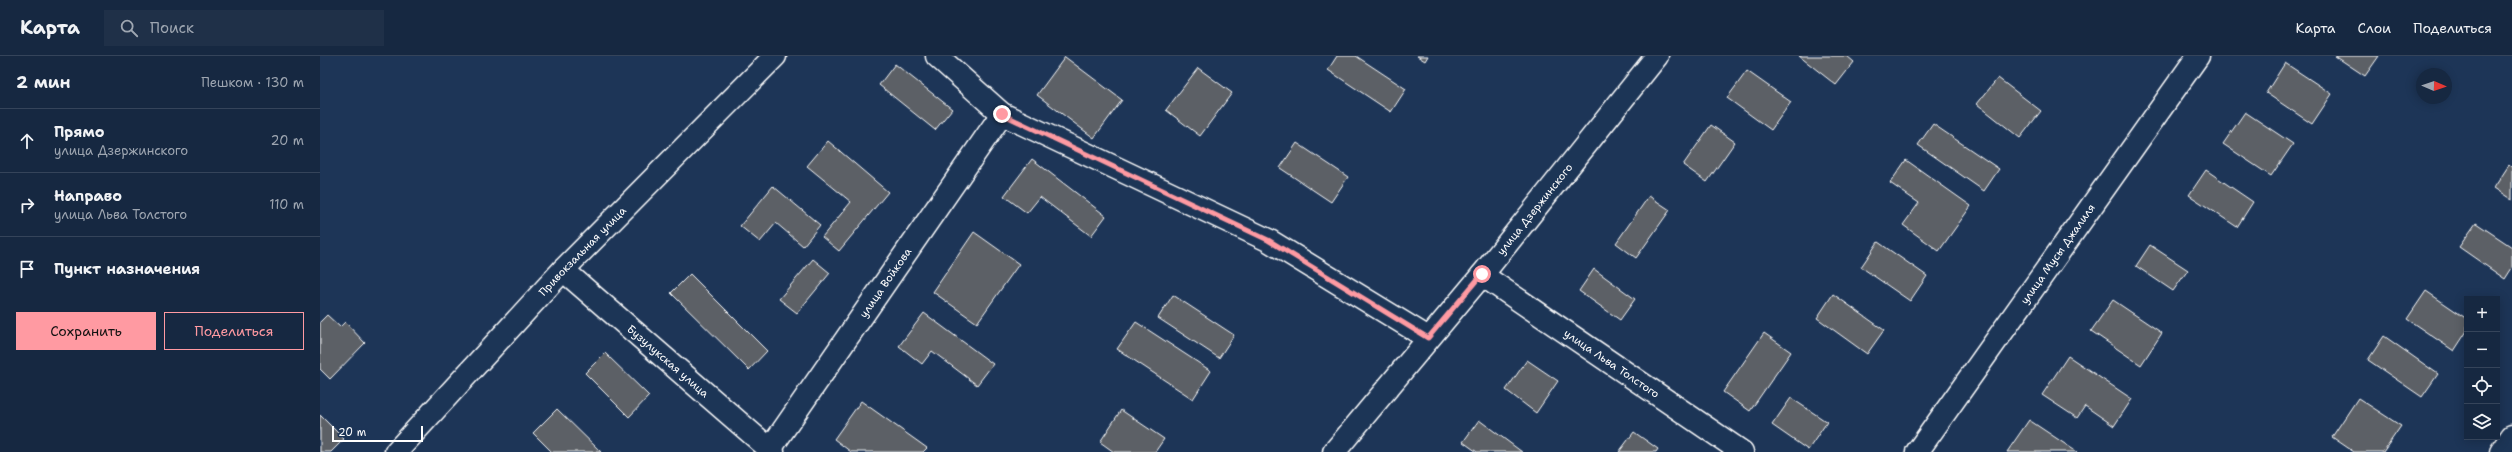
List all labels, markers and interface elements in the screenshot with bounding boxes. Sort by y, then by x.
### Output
search box [104,10,384,46]
text: Карта [20,15,80,40]
icon: search [118,17,140,39]
text: Поиск [150,18,194,38]
text: Карта [2295,19,2336,37]
text: Слои [2358,19,2391,37]
text: Поделиться [2413,19,2492,37]
north arrow [2416,68,2452,104]
text: 2 мин [16,71,71,93]
text: Пешком · 130 m [201,74,304,91]
route end [993,105,1011,123]
text: Прямо [54,122,104,142]
icon: ahead [16,130,38,152]
text: 20 m [271,132,304,149]
text: улица Дзержинского [54,142,188,159]
street label: улица Дзержинского [1493,160,1576,258]
text: Направо [54,186,122,206]
icon: right [16,194,38,216]
text: 110 m [269,196,304,213]
street label: улица Мусы Джалиля [2017,201,2098,307]
street label: Привокзальная улица [535,203,629,299]
text: улица Льва Толстого [54,206,187,223]
street label: улица Войкова [856,244,915,321]
icon: arrive [16,258,38,280]
text: Пункт назначения [54,259,200,279]
route start [1473,265,1491,283]
map controls [2464,296,2500,440]
button: + [2464,296,2500,332]
button: Сохранить [16,312,156,350]
button: Поделиться [164,312,304,350]
street label: Бузулукская улица [624,321,712,401]
street label: улица Льва Толстого [1561,325,1663,401]
button: − [2464,332,2500,368]
button: locate [2464,368,2500,404]
button: layers [2464,404,2500,440]
scale bar [332,424,423,443]
text: 20 m [338,425,366,440]

